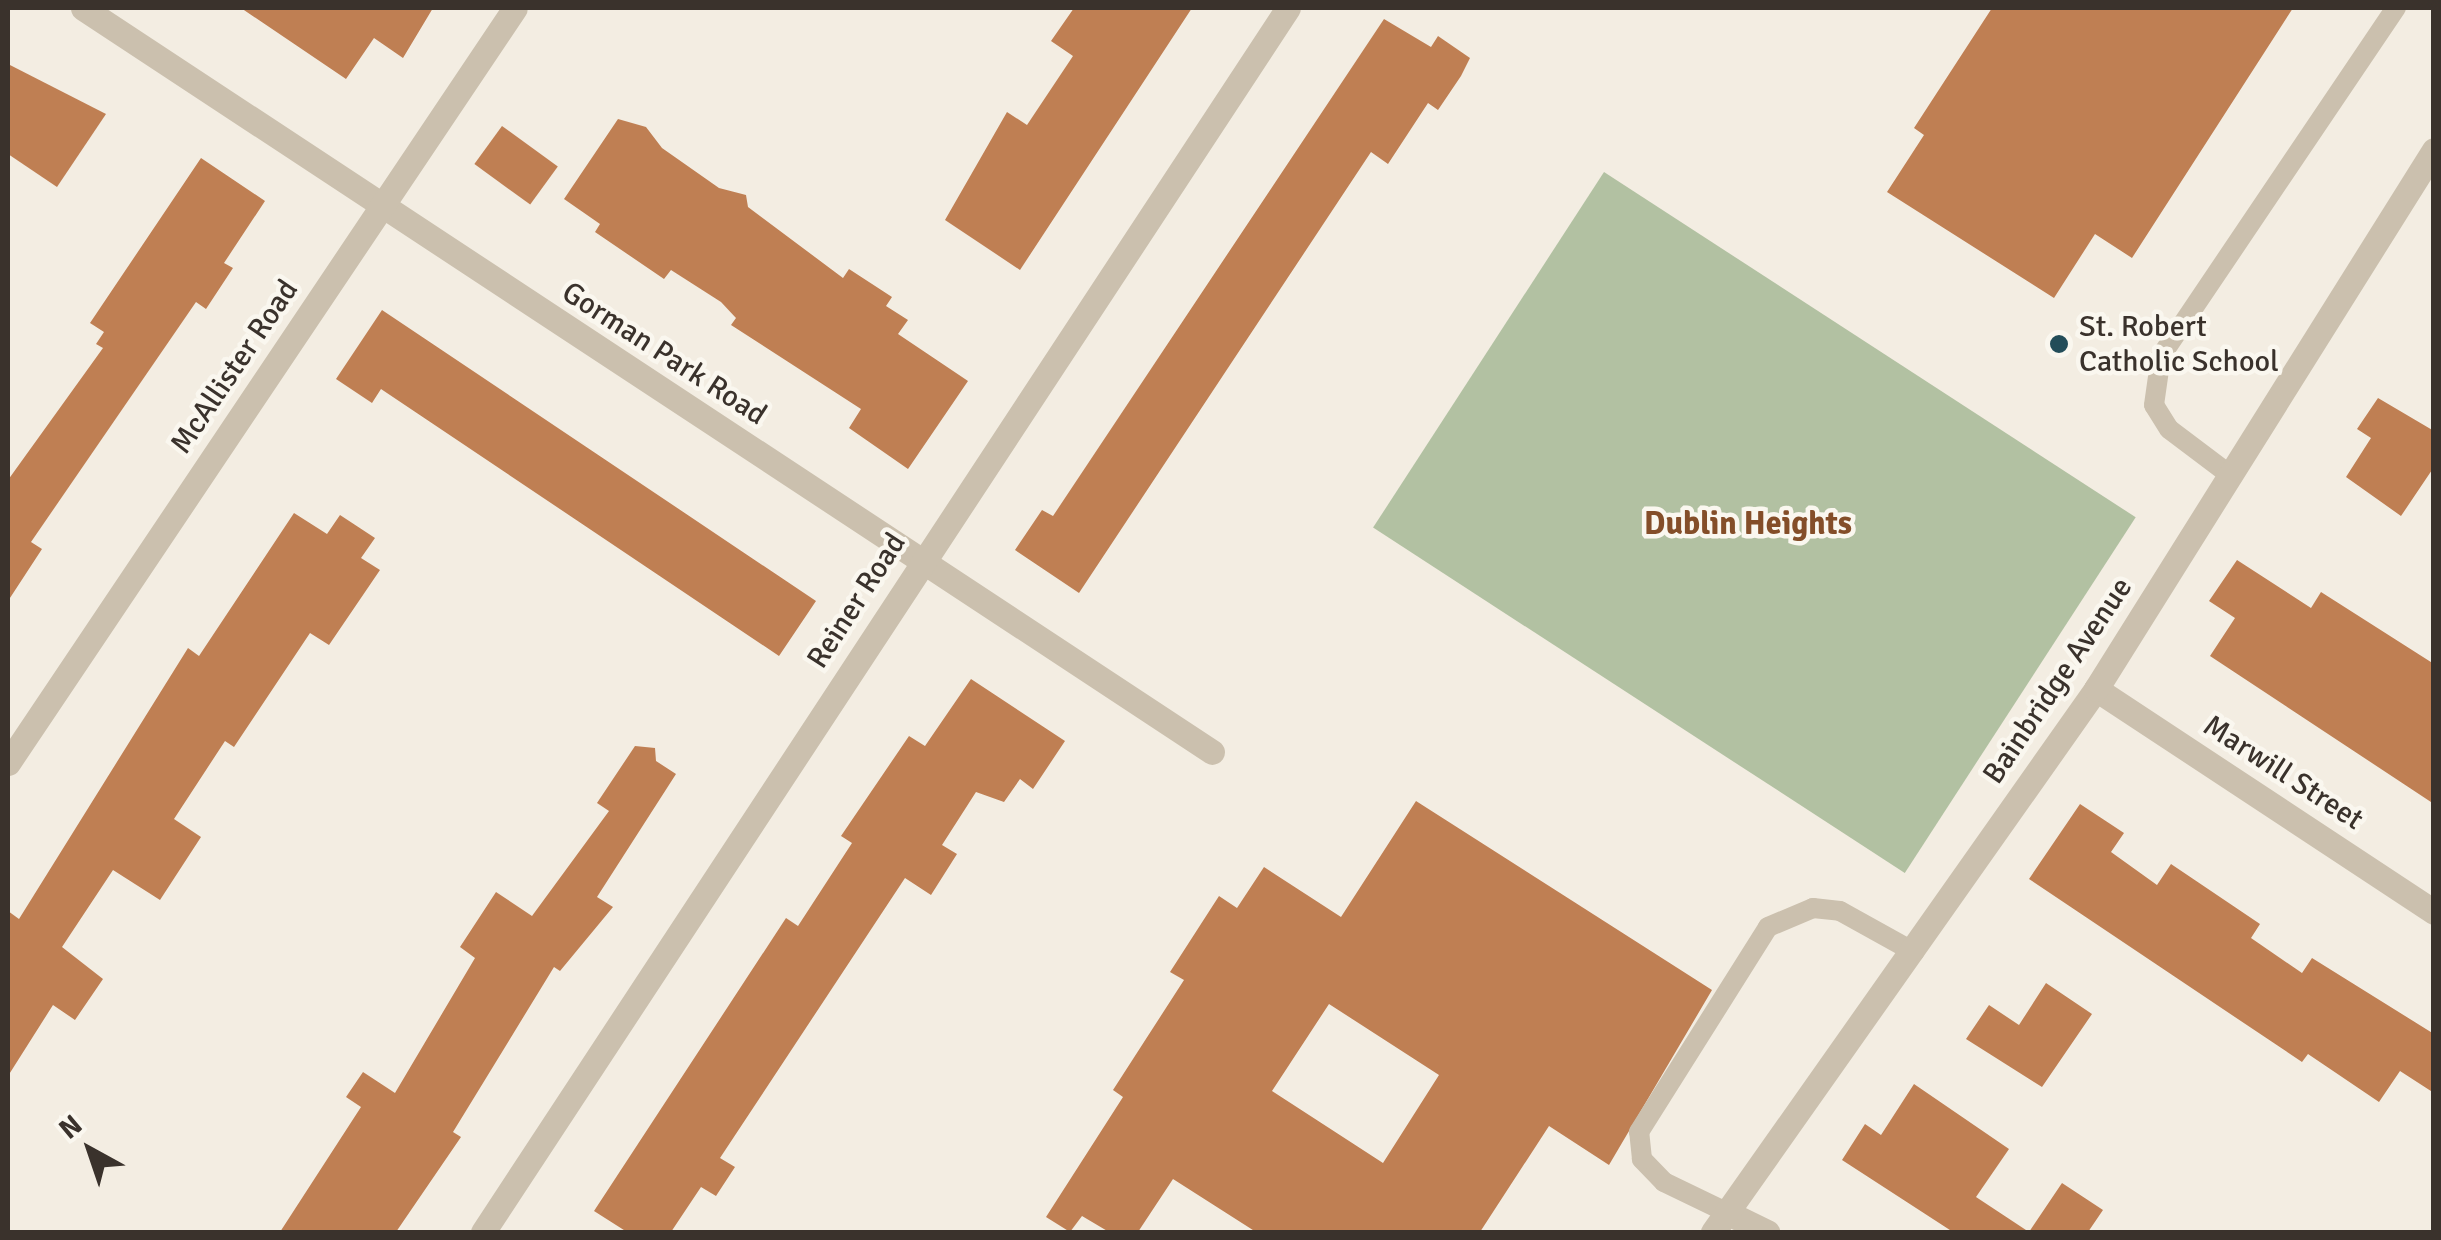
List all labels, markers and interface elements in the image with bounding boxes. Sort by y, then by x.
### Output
street label: McAllister Road [164,273,306,461]
street label: Gorman Park Road [555,275,773,433]
place label: St. Robert Catholic School [2079,309,2279,380]
marker: St. Robert Catholic School [2048,333,2070,355]
district label: Dublin Heights [1644,505,1852,543]
street label: Reiner Road [800,527,914,675]
street label: Bainbridge Avenue [1976,571,2140,791]
street label: Marwill Street [2196,708,2370,838]
north arrow [40,1100,140,1200]
text: N [52,1108,89,1146]

